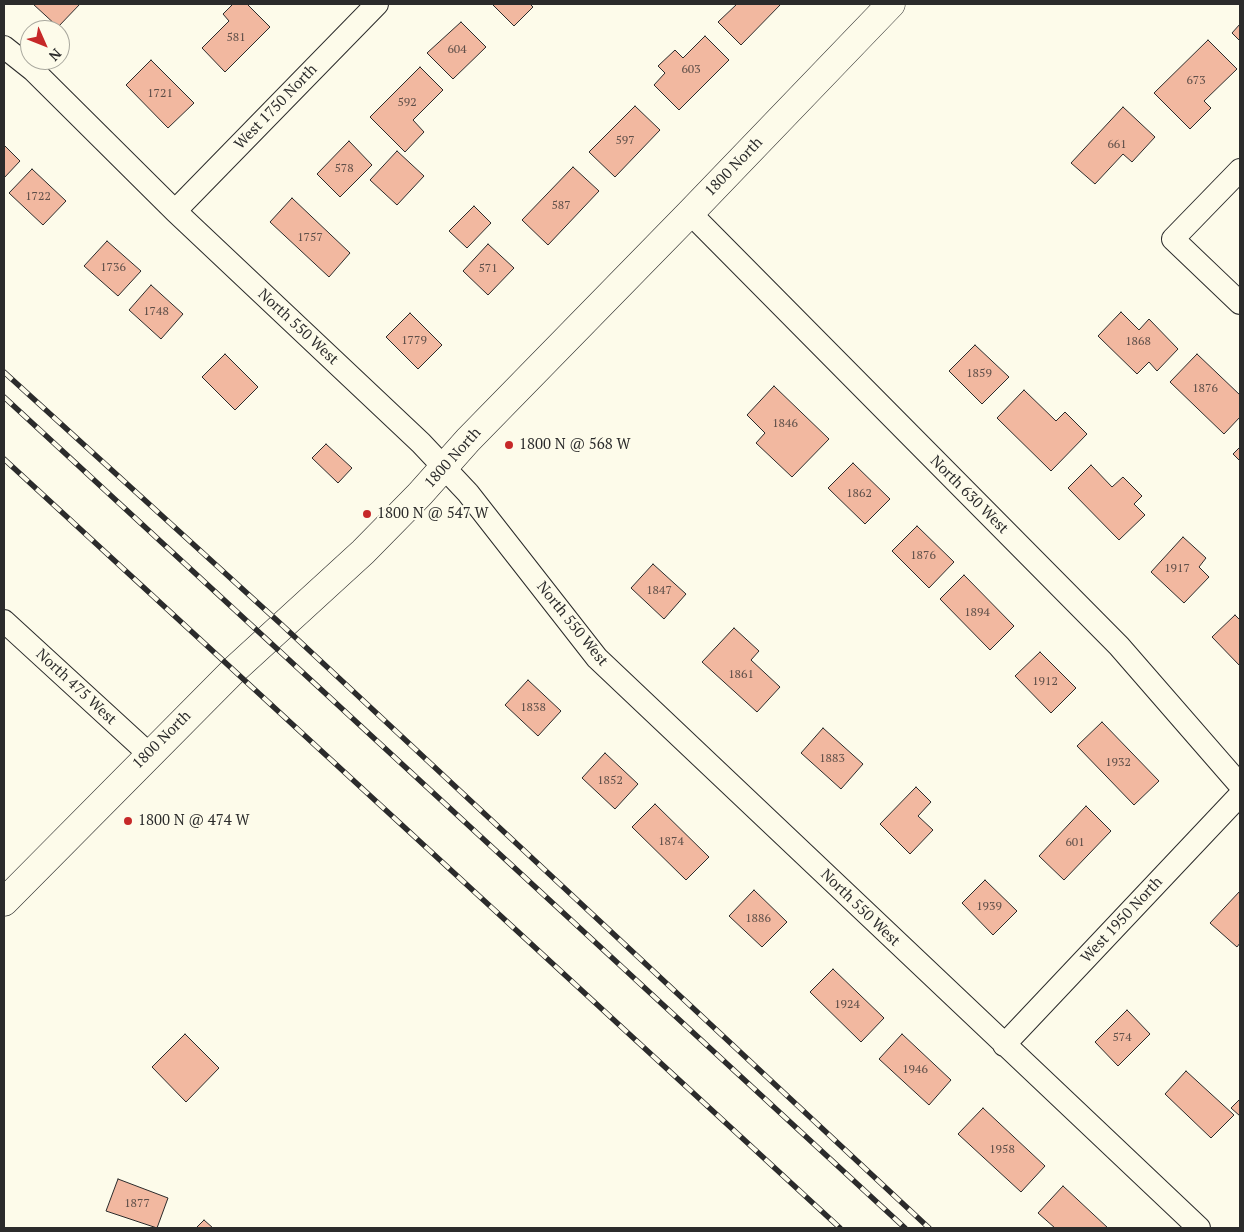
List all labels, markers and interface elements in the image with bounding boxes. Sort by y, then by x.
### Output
north arrow [20,20,70,70]
house number: 581 [226,31,246,45]
house number: 604 [447,43,467,57]
text: N [45,45,66,65]
street label: West 1750 North [231,61,321,153]
house number: 603 [681,63,701,77]
house number: 673 [1186,74,1206,88]
house number: 1721 [147,87,173,101]
house number: 592 [397,96,417,110]
house number: 597 [615,134,635,148]
street label: 1800 North [701,134,767,200]
house number: 661 [1107,138,1127,152]
house number: 578 [334,162,354,176]
house number: 1722 [25,190,51,204]
house number: 587 [551,199,571,213]
house number: 1757 [297,231,323,245]
house number: 1736 [100,261,126,275]
house number: 571 [478,262,498,276]
street label: North 550 West [254,285,342,369]
house number: 1748 [143,305,169,319]
house number: 1779 [401,334,427,348]
house number: 1868 [1125,335,1151,349]
house number: 1859 [966,367,992,381]
house number: 1876 [1192,382,1218,396]
house number: 1846 [772,417,798,431]
street label: 1800 North [421,424,485,492]
place label: 1800 N @ 568 W [519,436,630,454]
marker: 1800 N @ 568 W [503,439,515,451]
street label: North 630 West [926,452,1012,538]
house number: 1862 [846,487,872,501]
place label: 1800 N @ 547 W [377,505,488,523]
marker: 1800 N @ 547 W [361,508,373,520]
house number: 1876 [910,549,936,563]
house number: 1917 [1164,562,1190,576]
street label: North 550 West [532,578,612,670]
house number: 1847 [646,584,672,598]
house number: 1894 [964,606,990,620]
street label: North 475 West [32,645,120,729]
house number: 1861 [728,668,754,682]
house number: 1912 [1032,675,1058,689]
house number: 1838 [520,701,546,715]
street label: 1800 North [129,707,195,773]
house number: 1883 [819,752,845,766]
house number: 1932 [1105,756,1131,770]
house number: 1852 [597,774,623,788]
place label: 1800 N @ 474 W [138,812,249,830]
marker: 1800 N @ 474 W [122,815,134,827]
house number: 1874 [658,835,684,849]
house number: 601 [1065,836,1085,850]
street label: North 550 West [817,866,903,950]
street label: West 1950 North [1077,873,1167,967]
house number: 1939 [976,900,1002,914]
house number: 1886 [745,912,771,926]
house number: 1924 [834,998,860,1012]
house number: 574 [1112,1031,1132,1045]
house number: 1946 [902,1063,928,1077]
house number: 1958 [989,1143,1015,1157]
house number: 1877 [124,1197,150,1211]

